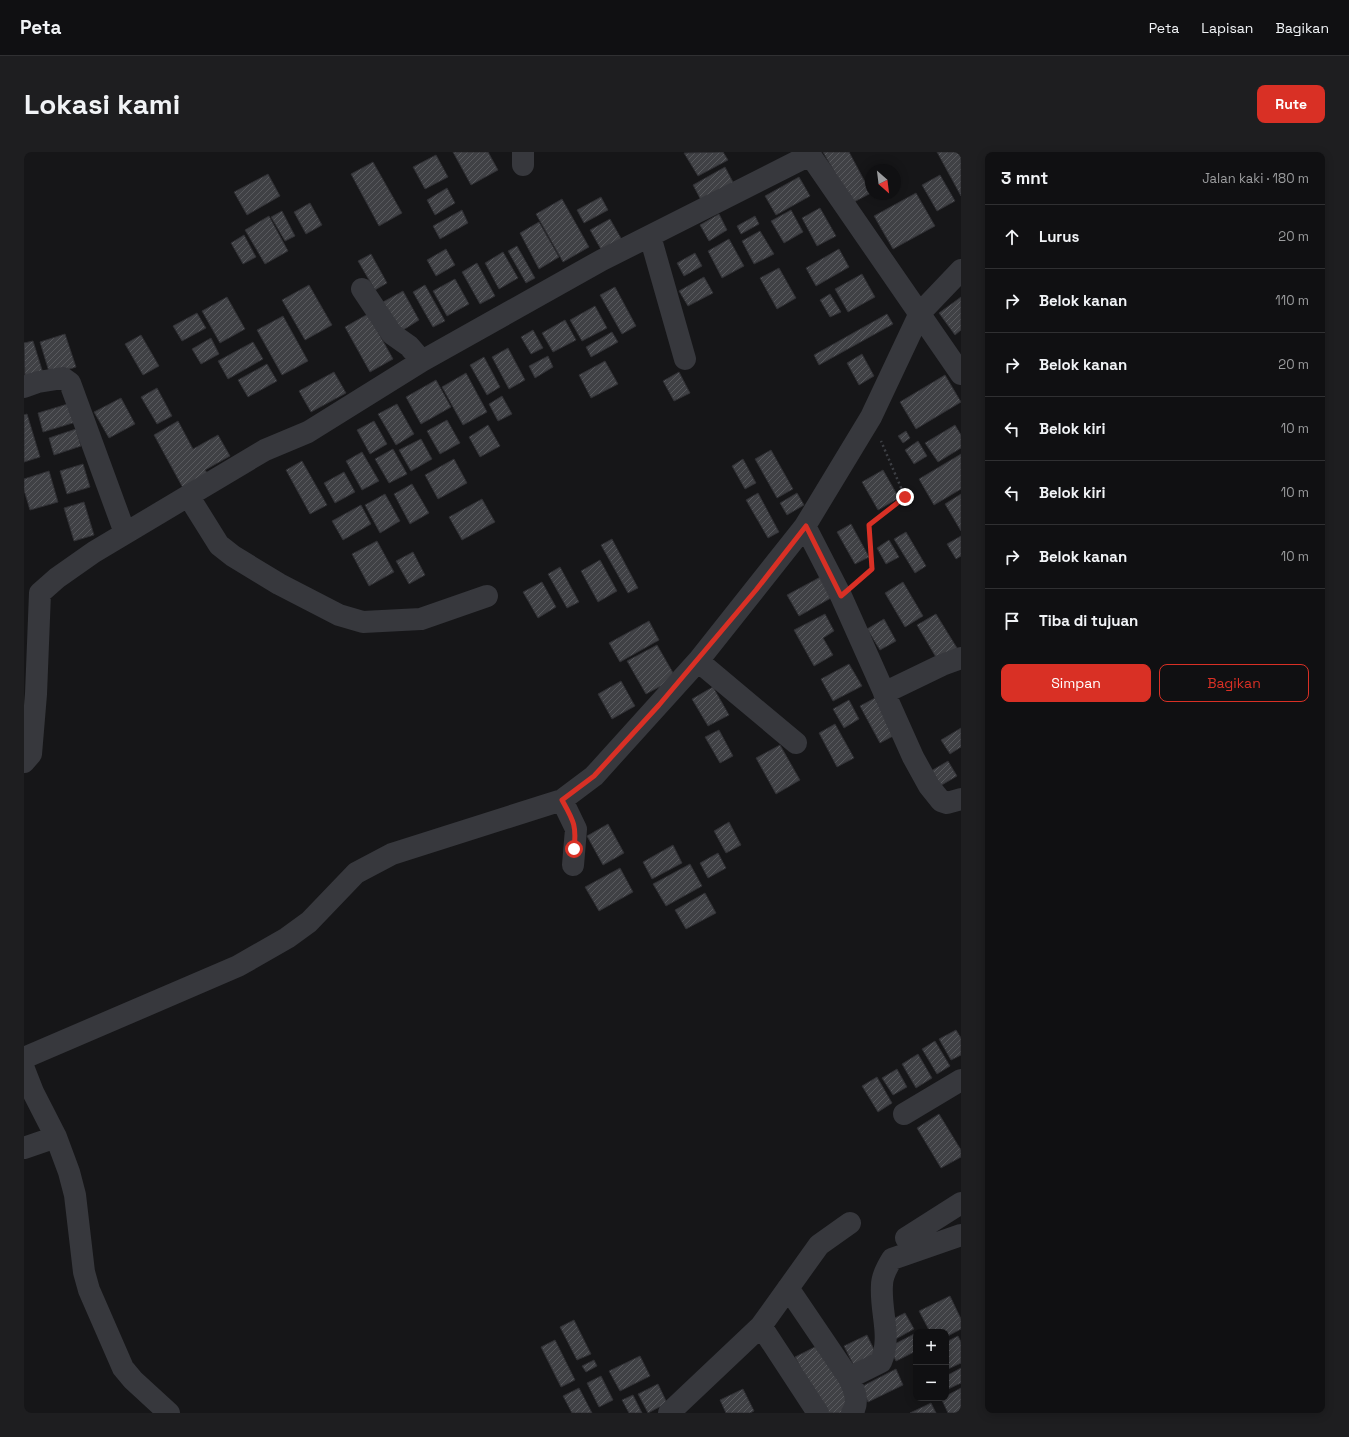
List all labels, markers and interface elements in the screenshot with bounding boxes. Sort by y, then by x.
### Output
text: Peta [20,15,62,40]
text: Peta [1149,19,1179,37]
text: Lapisan [1201,19,1253,37]
text: Bagikan [1275,19,1329,37]
button: Rute [1257,85,1325,123]
text: Lokasi kami [24,86,180,122]
north arrow [865,164,901,200]
text: 3 mnt [1001,167,1048,189]
text: Jalan kaki · 180 m [1202,170,1309,187]
icon: ahead [1001,226,1023,248]
text: Lurus [1039,227,1079,246]
text: 20 m [1278,228,1309,245]
icon: right [1001,290,1023,312]
text: Belok kanan [1039,291,1127,310]
text: 110 m [1275,292,1309,309]
icon: right [1001,354,1023,376]
text: Belok kanan [1039,355,1127,374]
text: 20 m [1278,356,1309,373]
icon: left [1001,418,1023,440]
text: Belok kiri [1039,419,1105,438]
text: 10 m [1281,420,1309,437]
icon: left [1001,482,1023,504]
text: Belok kiri [1039,483,1105,502]
text: 10 m [1281,484,1309,501]
route end [896,488,914,506]
icon: right [1001,546,1023,568]
text: Belok kanan [1039,547,1127,566]
text: 10 m [1281,548,1309,565]
icon: arrive [1001,610,1023,632]
text: Tiba di tujuan [1039,611,1138,630]
button: Simpan [1001,664,1151,702]
button: Bagikan [1159,664,1309,702]
route start [565,840,583,858]
map controls [913,1329,949,1401]
button: + [913,1329,949,1365]
button: − [913,1365,949,1401]

